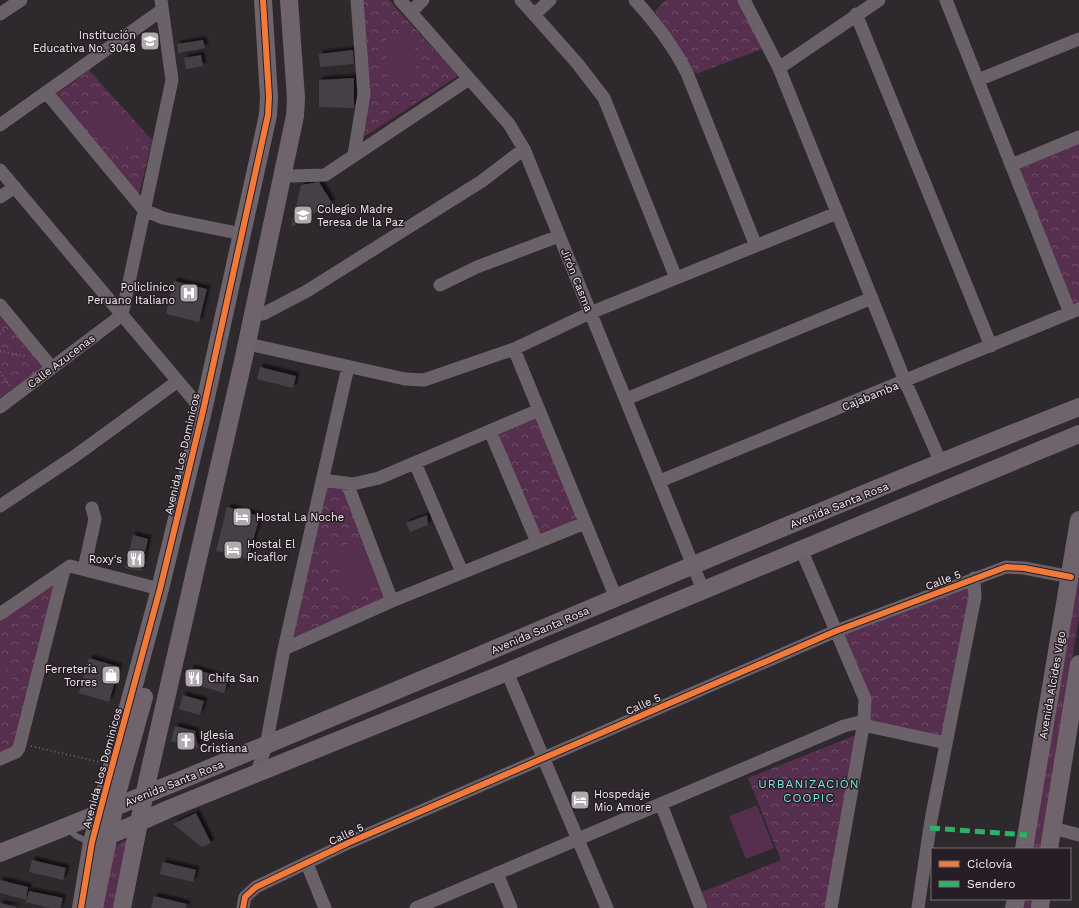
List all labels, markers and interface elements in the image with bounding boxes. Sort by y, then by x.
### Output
place label: Institución Educativa No. 3048 [33,29,136,55]
school or university icon: Institución Educativa No. 3048 [139,30,161,52]
place label: Colegio Madre Teresa de la Paz [317,203,404,229]
school or university icon: Colegio Madre Teresa de la Paz [292,204,314,226]
street label: Jirón Casma [558,247,595,314]
place label: Policlinico Peruano Italiano [87,281,175,307]
hospital icon: Policlinico Peruano Italiano [178,282,200,304]
street label: Calle Azucenas [25,332,98,391]
street label: Cajabamba [840,379,900,414]
street label: Avenida Los Dominicos [162,392,203,516]
street label: Avenida Santa Rosa [788,480,890,531]
hotel icon: Hostal La Noche [231,506,253,528]
place label: Hostal La Noche [256,511,344,524]
place label: Hostal El Picaflor [247,538,296,564]
hotel icon: Hostal El Picaflor [222,539,244,561]
restaurant icon: Roxy's [125,548,147,570]
place label: Roxy's [89,553,122,566]
street label: Calle 5 [924,568,963,593]
street label: Avenida Santa Rosa [489,604,591,657]
street label: Avenida Alcides Vigo [1037,630,1068,740]
place label: Ferretería Torres [45,663,97,689]
shop icon: Ferretería Torres [100,664,122,686]
restaurant icon: Chifa San [183,667,205,689]
place label: Chifa San [208,672,259,685]
street label: Calle 5 [624,691,663,718]
street label: Avenida Los Dominicos [80,706,125,830]
place label: Iglesia Cristiana [200,729,248,755]
church icon: Iglesia Cristiana [175,730,197,752]
street label: Avenida Santa Rosa [123,758,225,809]
district label: URBANIZACIÓN COOPIC [758,777,860,805]
place label: Hospedaje Mio Amore [594,788,651,814]
hotel icon: Hospedaje Mio Amore [569,789,591,811]
street label: Calle 5 [327,821,366,848]
legend [931,848,1071,900]
text: Ciclovía [967,857,1012,871]
text: Sendero [967,877,1015,891]

